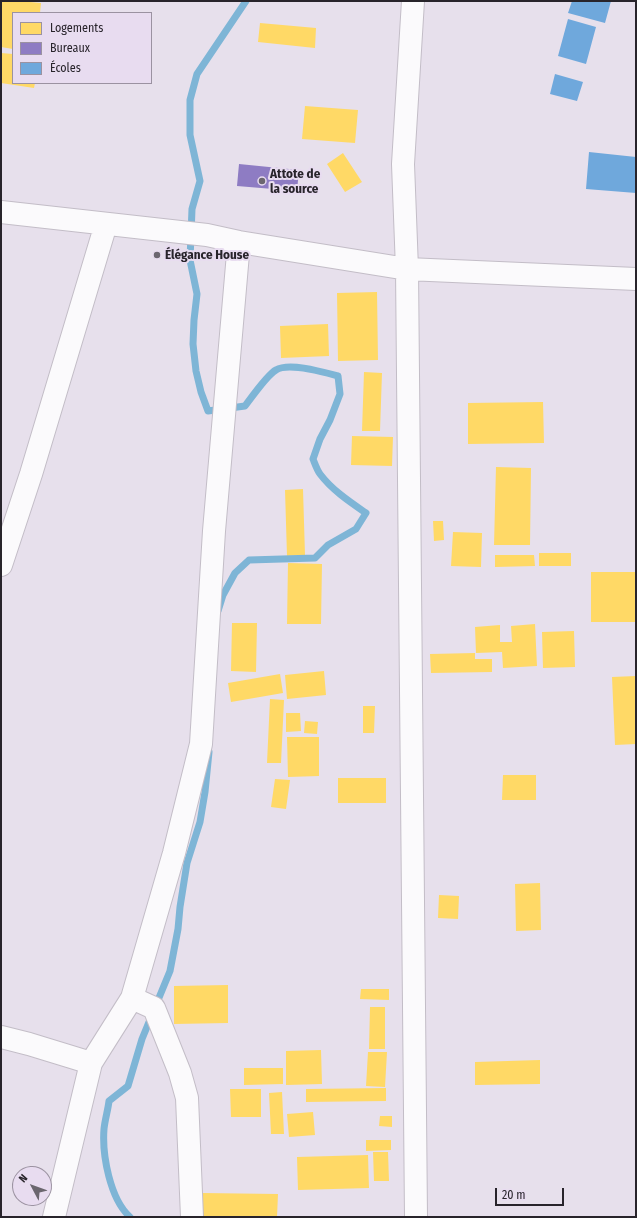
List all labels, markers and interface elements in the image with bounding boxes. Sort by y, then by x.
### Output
legend [12,12,152,84]
text: Logements [50,21,103,35]
text: Bureaux [50,41,90,55]
text: Écoles [50,61,81,75]
place label: Attote de la source [270,166,320,197]
marker: Attote de la source [257,176,267,186]
place label: Élégance House [165,247,249,263]
marker: Élégance House [152,250,162,260]
north arrow [12,1166,52,1206]
text: N [16,1172,30,1185]
scale bar [497,1180,566,1206]
text: 20 m [502,1188,526,1202]

